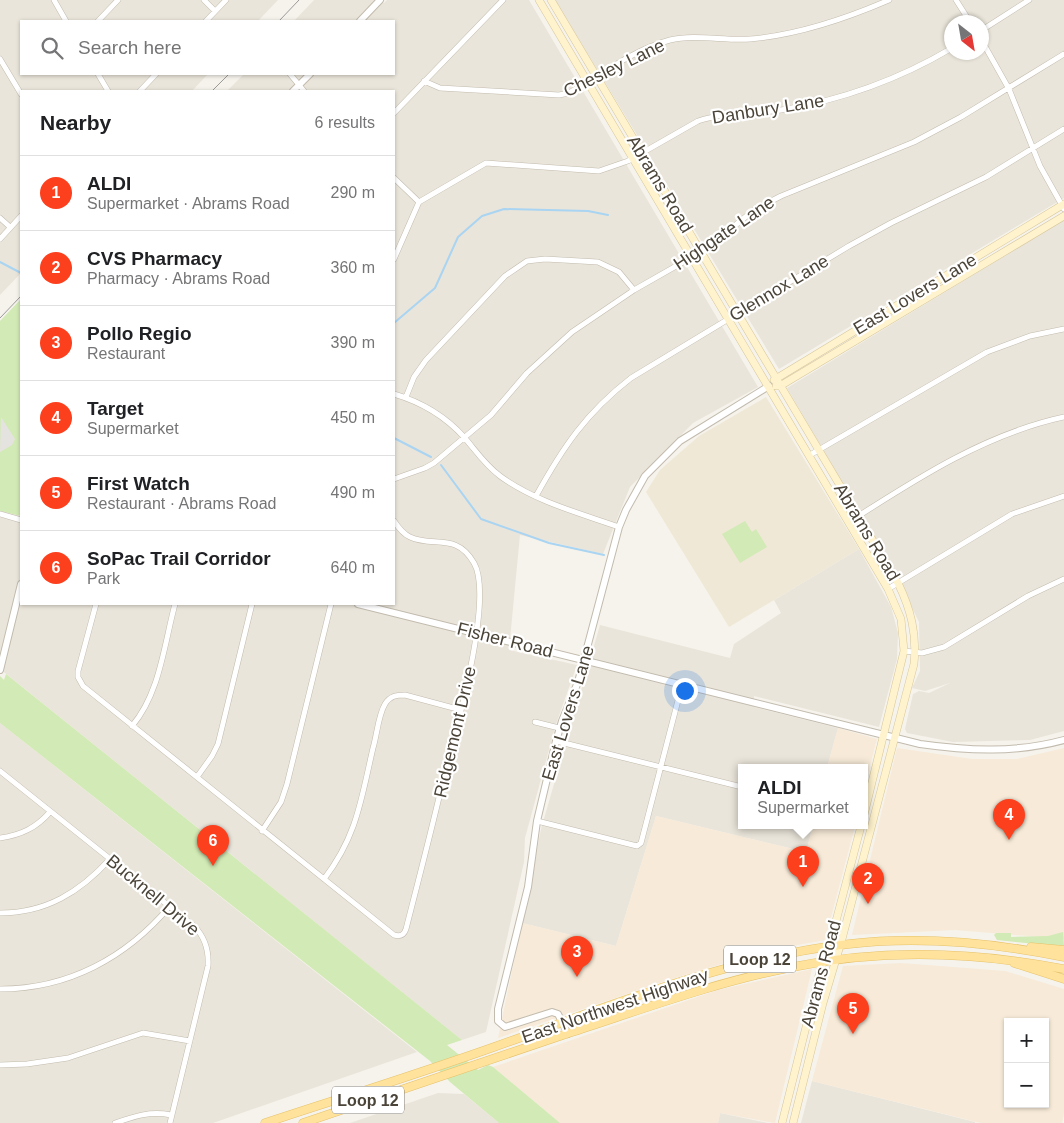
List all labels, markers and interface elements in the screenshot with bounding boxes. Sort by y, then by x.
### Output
north arrow [944,15,989,60]
search box [20,20,395,75]
icon: search [38,34,66,62]
street label: Chesley Lane [560,35,668,101]
text: Search here [78,37,182,58]
street label: Danbury Lane [711,90,825,128]
text: Nearby [40,111,111,134]
text: 6 results [315,114,375,131]
street label: Abrams Road [623,132,697,236]
text: ALDI [87,173,131,194]
text: 1 [52,184,60,201]
text: 290 m [331,184,375,201]
street label: Highgate Lane [670,192,778,274]
text: Supermarket · Abrams Road [87,195,290,212]
text: CVS Pharmacy [87,248,222,269]
street label: East Lovers Lane [850,249,980,339]
street label: Glennox Lane [726,251,832,325]
text: 2 [52,259,60,276]
text: 360 m [331,259,375,276]
text: Pharmacy · Abrams Road [87,270,270,287]
text: Pollo Regio [87,323,192,344]
text: 3 [52,334,60,351]
text: 390 m [331,334,375,351]
text: Restaurant [87,345,165,362]
text: Target [87,398,144,419]
text: 4 [52,409,60,426]
text: 450 m [331,409,375,426]
text: Supermarket [87,420,179,437]
text: First Watch [87,473,190,494]
street label: Abrams Road [830,480,904,584]
text: 5 [52,484,60,501]
text: 490 m [331,484,375,501]
text: Restaurant · Abrams Road [87,495,276,512]
text: SoPac Trail Corridor [87,548,271,569]
text: 6 [52,559,60,576]
text: 640 m [331,559,375,576]
text: Park [87,570,120,587]
street label: Fisher Road [455,618,555,662]
street label: East Lovers Lane [538,643,598,783]
street label: Ridgemont Drive [430,664,480,800]
your location [672,678,698,704]
popup [738,764,868,829]
text: ALDI [757,777,802,798]
text: Supermarket [757,799,849,816]
pin: 4 [993,799,1025,840]
pin: 6 [197,825,229,866]
pin: 1 [787,846,819,887]
street label: Bucknell Drive [103,850,203,940]
pin: 2 [852,863,884,904]
street label: Abrams Road [797,918,845,1030]
pin: 3 [561,936,593,977]
road number: Loop 12 [724,946,796,972]
street label: East Northwest Highway [519,965,711,1047]
pin: 5 [837,993,869,1034]
map controls [1004,1018,1049,1108]
button: + [1004,1018,1049,1063]
button: − [1004,1063,1049,1108]
road number: Loop 12 [332,1086,404,1114]

